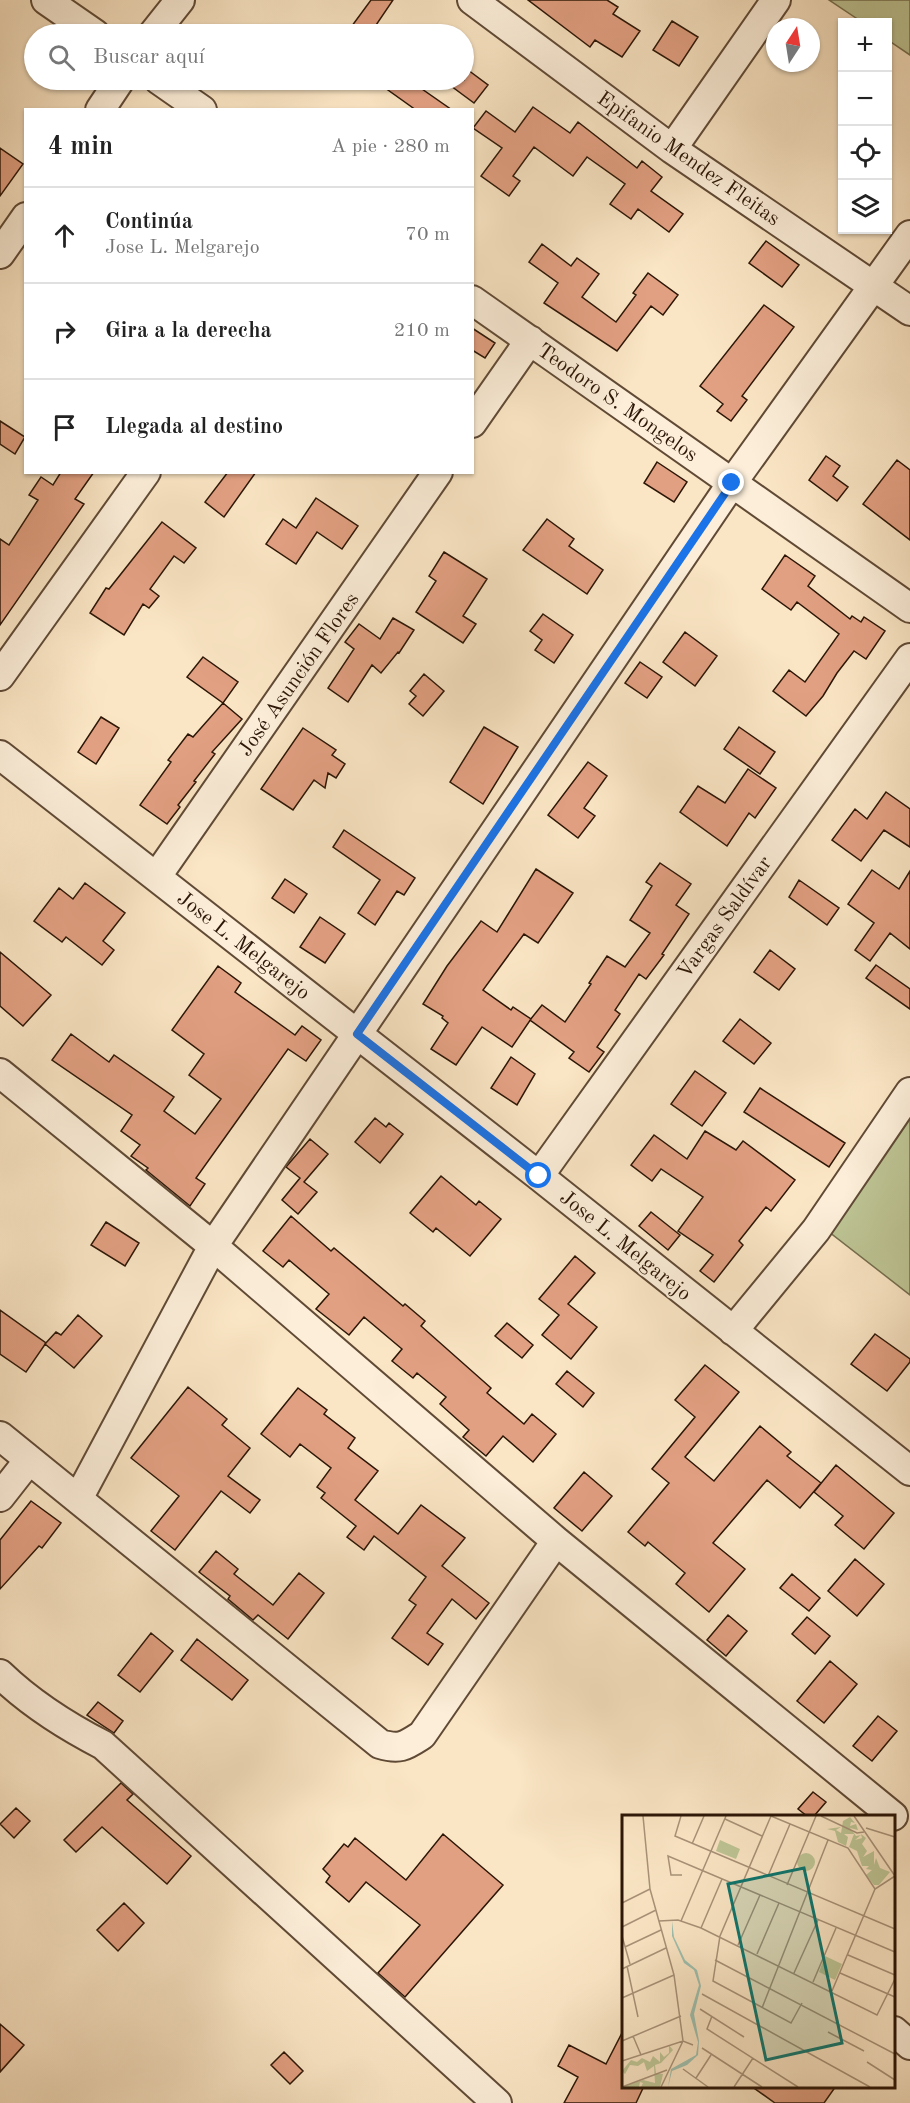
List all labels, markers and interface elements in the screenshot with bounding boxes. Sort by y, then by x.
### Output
north arrow [766,18,820,72]
map controls [838,18,892,234]
button: + [838,18,892,72]
search box [24,24,474,90]
icon: search [45,41,78,74]
text: Buscar aquí [93,46,205,68]
button: − [838,72,892,126]
street label: Epifanio Mendez Fleitas [593,88,783,230]
button: locate [838,126,892,180]
text: 4 min [48,134,113,160]
text: A pie · 280 m [331,137,450,157]
button: layers [838,180,892,234]
text: Continúa [105,211,193,233]
icon: ahead [48,219,81,252]
text: 70 m [405,225,450,245]
text: Jose L. Melgarejo [105,238,260,258]
icon: right [48,315,81,348]
text: Gira a la derecha [105,320,272,342]
text: 210 m [394,321,450,341]
street label: Teodoro S. Mongelos [533,340,701,466]
icon: arrive [48,411,81,444]
text: Llegada al destino [105,416,283,438]
route end [718,469,744,495]
street label: José Asunción Flores [235,589,364,760]
street label: Vargas Saldívar [674,853,777,983]
street label: Jose L. Melgarejo [173,888,313,1004]
route start [525,1162,551,1188]
street label: Jose L. Melgarejo [555,1187,695,1305]
inset map [622,1815,895,2088]

